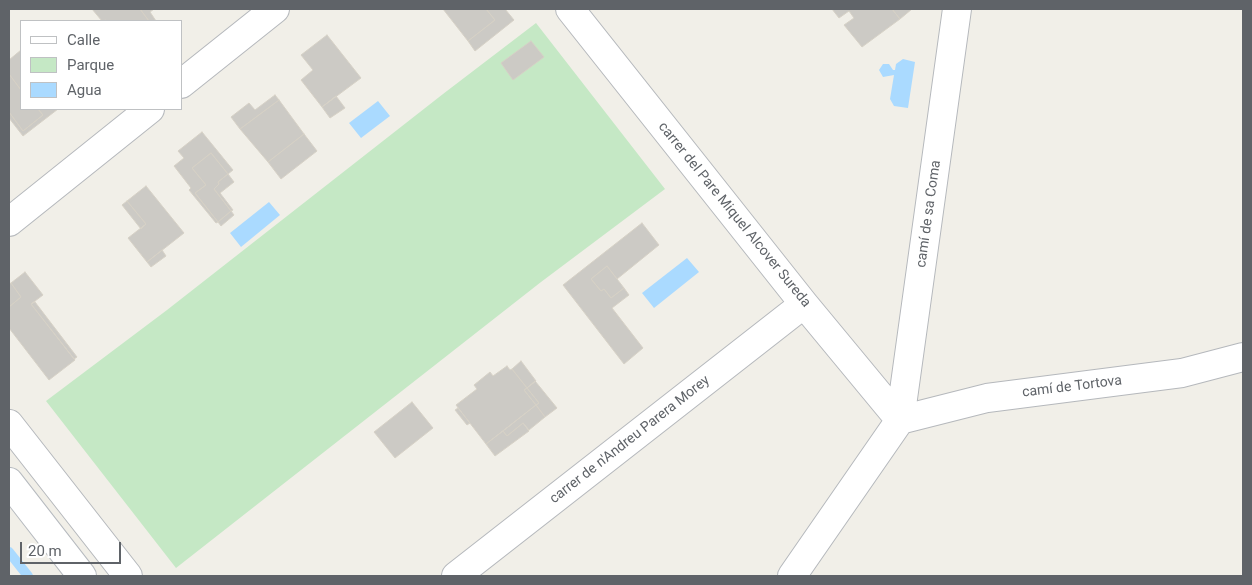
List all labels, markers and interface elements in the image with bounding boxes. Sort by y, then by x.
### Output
legend [20,20,182,110]
text: Calle [67,31,100,49]
text: Parque [67,56,114,74]
text: Agua [67,81,102,99]
street label: carrer del Pare Miquel Alcover Sureda [654,119,814,311]
street label: camí de sa Coma [913,159,945,269]
street label: carrer de n'Andreu Parera Morey [547,372,713,508]
street label: camí de Tortova [1021,373,1123,401]
scale bar [22,532,124,564]
text: 20 m [28,542,62,560]

